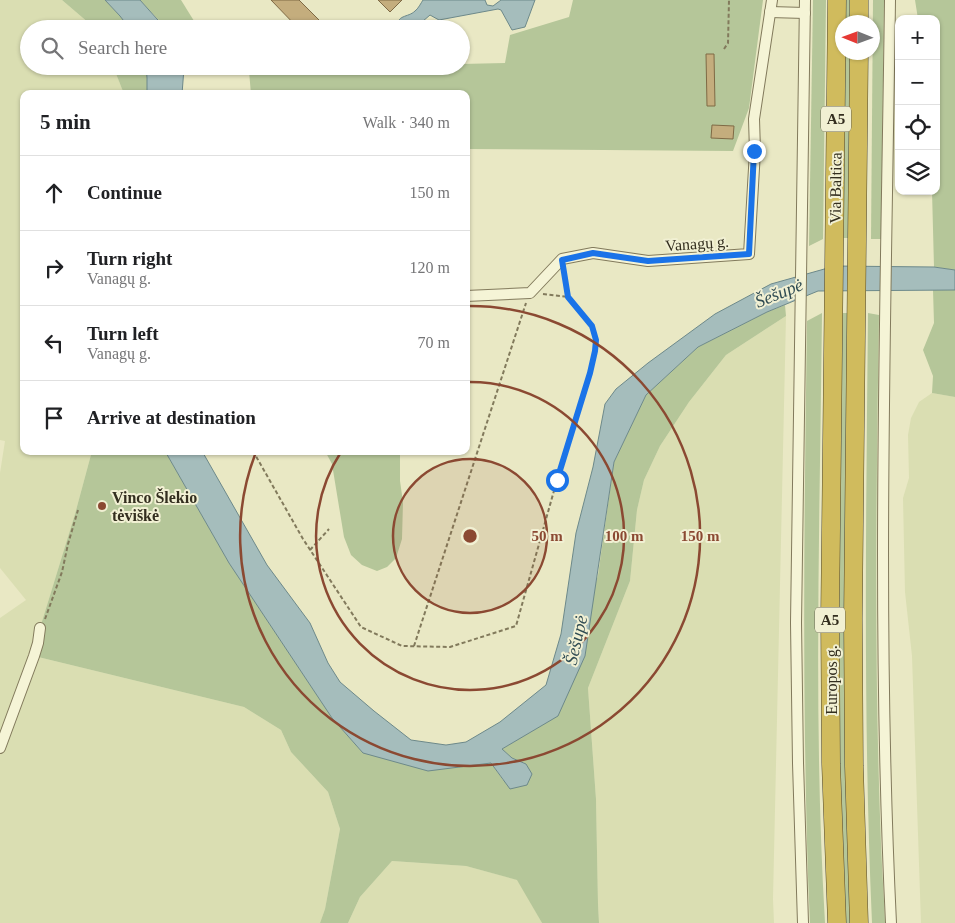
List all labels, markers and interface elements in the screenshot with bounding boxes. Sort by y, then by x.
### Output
north arrow [835,15,880,60]
map controls [895,15,940,195]
button: + [895,15,940,60]
search box [20,20,470,75]
icon: search [38,34,66,62]
text: Search here [78,37,167,58]
button: − [895,60,940,105]
button: locate [895,105,940,150]
road number: A5 [821,106,851,132]
text: 5 min [40,110,91,134]
text: Walk · 340 m [363,114,450,131]
route end [743,140,766,163]
button: layers [895,150,940,195]
street label: Via Baltica [826,152,845,224]
icon: ahead [40,179,68,207]
text: Continue [87,182,162,203]
text: 150 m [410,184,450,201]
street label: Vanagų g. [665,233,730,255]
text: Turn right [87,248,172,269]
icon: right [40,254,68,282]
text: 120 m [410,259,450,276]
text: Vanagų g. [87,270,151,287]
water label: Šešupė [752,273,806,312]
text: Turn left [87,323,159,344]
icon: left [40,329,68,357]
text: 70 m [418,334,450,351]
text: Vanagų g. [87,345,151,362]
icon: arrive [40,404,68,432]
text: Arrive at destination [87,407,256,428]
route start [546,469,569,492]
place label: Vinco Šlekio tėviškė [112,488,197,524]
marker: Vinco Šlekio tėviškė [96,500,108,512]
centre of rings [461,527,479,545]
text: 50 m [531,528,563,544]
text: 100 m [605,528,644,544]
text: 150 m [681,528,720,544]
road number: A5 [815,608,845,632]
water label: Šešupė [560,613,591,667]
street label: Europos g. [823,645,841,715]

